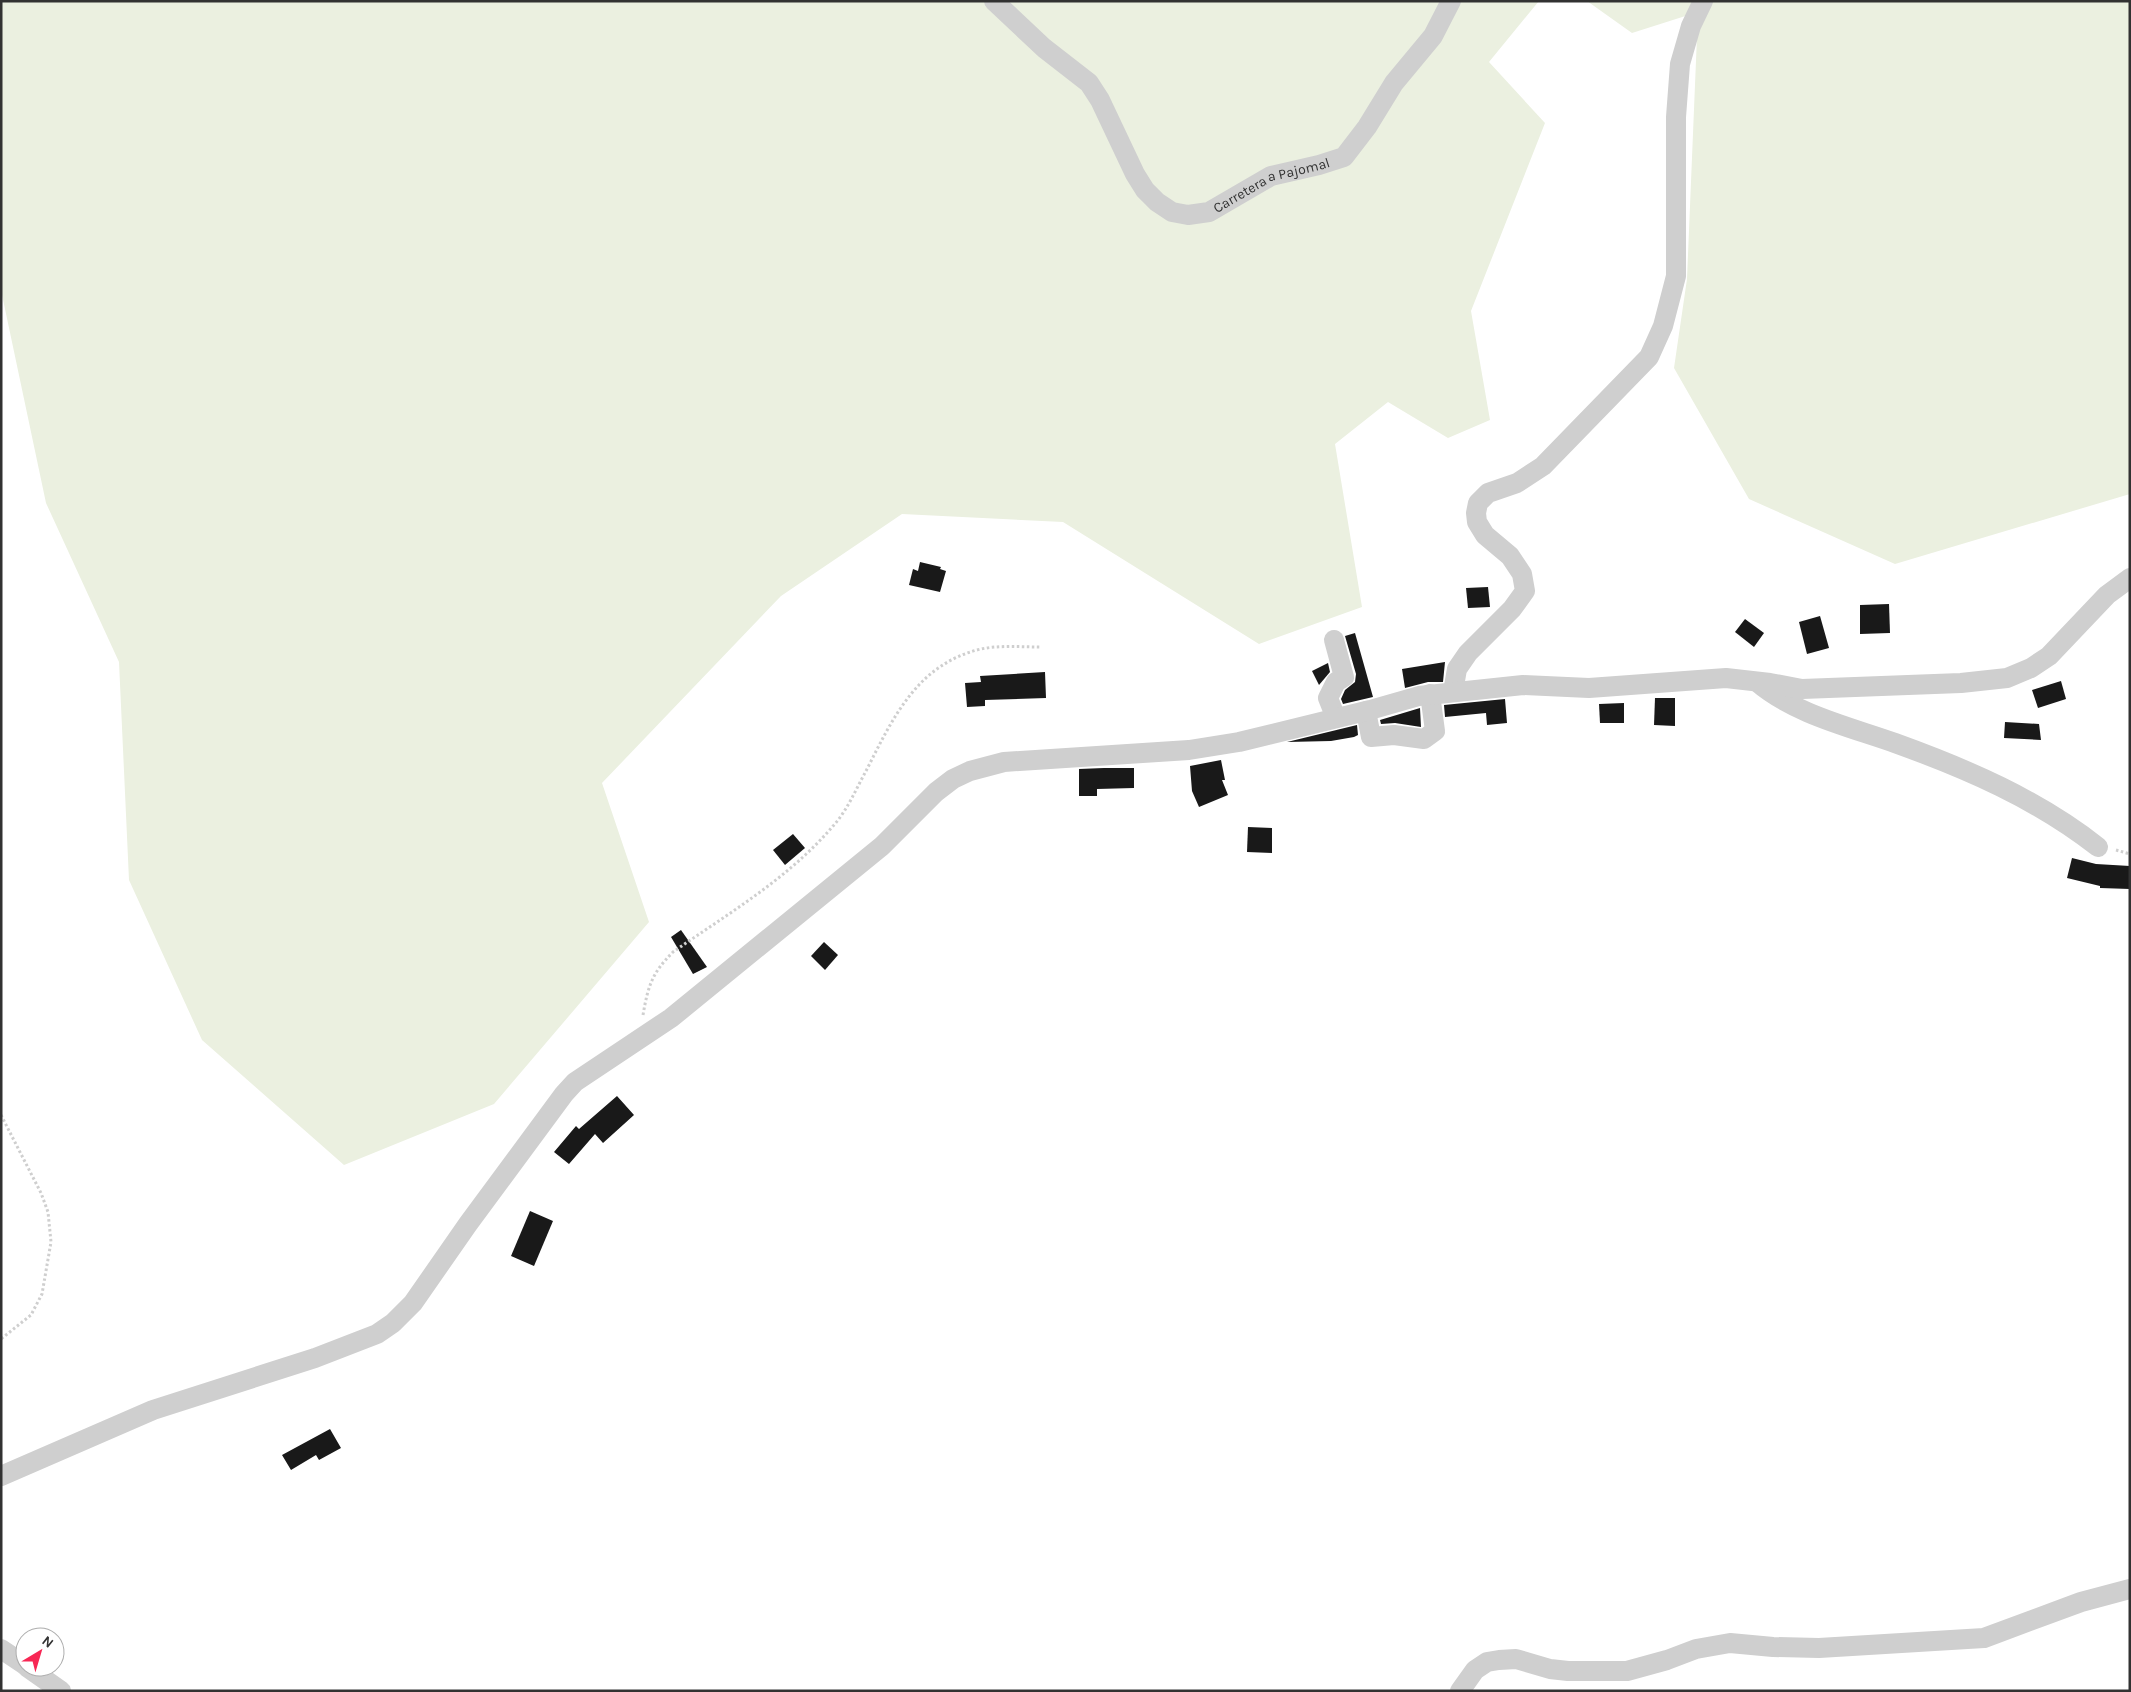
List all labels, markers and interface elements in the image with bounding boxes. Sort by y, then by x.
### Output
street label: Carretera a Pajomal [1210,154,1332,217]
north arrow [15,1627,65,1677]
text: N [39,1632,57,1652]

